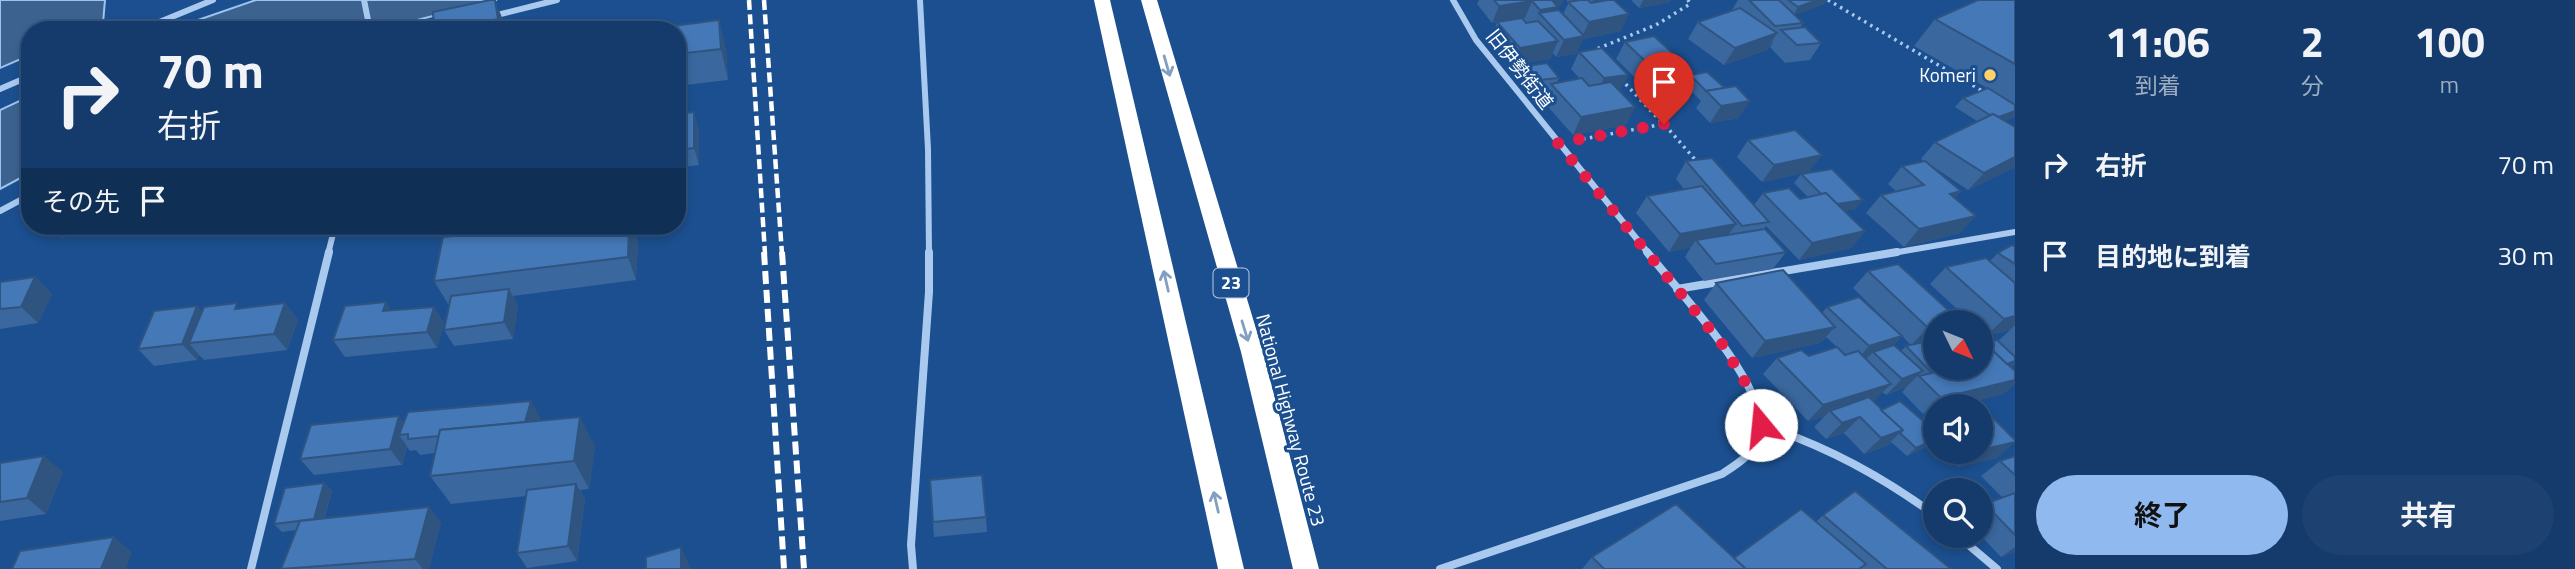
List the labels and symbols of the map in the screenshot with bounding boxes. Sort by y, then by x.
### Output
street label: 旧伊勢街道 [1480,22,1561,115]
pin [1634,52,1694,124]
one-way arrow [1162,54,1175,76]
place label: Komeri [1919,60,1976,89]
marker: Komeri [1982,67,1998,83]
road number: 23 [1214,268,1248,298]
one-way arrow [1158,270,1172,293]
street label: National Highway Route 23 [1249,310,1334,529]
north arrow [1923,310,1993,380]
one-way arrow [1240,320,1253,342]
position arrow [1724,388,1798,462]
one-way arrow [1209,492,1222,514]

